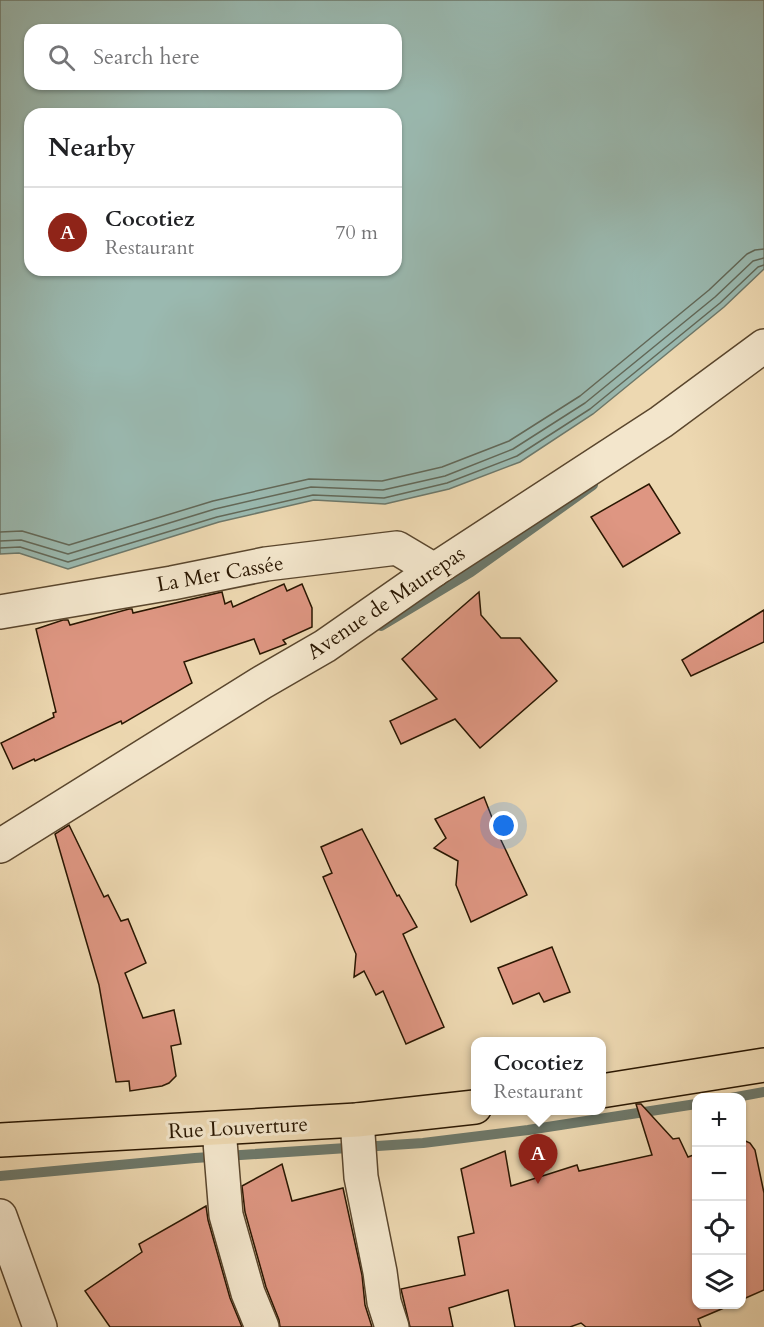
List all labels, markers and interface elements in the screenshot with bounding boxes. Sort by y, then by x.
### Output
search box [24,24,402,90]
icon: search [45,41,78,74]
text: Search here [93,42,200,72]
text: Nearby [48,130,136,165]
text: Cocotiez [105,204,195,234]
text: A [60,219,75,246]
text: 70 m [335,219,378,246]
text: Restaurant [105,234,194,261]
street label: Avenue de Maurepas [301,539,471,667]
street label: La Mer Cassée [154,549,286,599]
your location [489,811,518,840]
popup [471,1037,606,1115]
text: Cocotiez [494,1048,583,1078]
text: Restaurant [494,1078,583,1105]
map controls [692,1093,746,1309]
button: + [692,1093,746,1147]
street label: Rue Louverture [167,1110,309,1146]
pin: A [518,1134,558,1184]
button: − [692,1147,746,1201]
button: locate [692,1201,746,1255]
button: layers [692,1255,746,1309]

